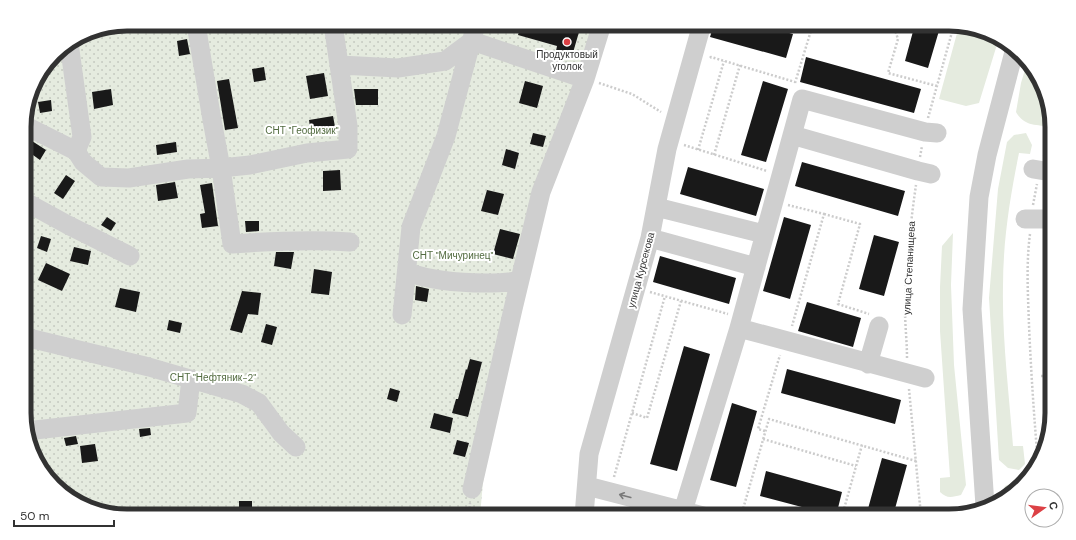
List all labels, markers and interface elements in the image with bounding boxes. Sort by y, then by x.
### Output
marker: Продуктовый уголок [562,37,572,47]
place label: Продуктовый уголок [536,48,598,73]
park label: СНТ "Геофизик" [265,124,339,137]
street label: улица Степанищева [900,220,918,315]
street label: улица Курсекова [625,230,657,309]
park label: СНТ "Мичуринец" [412,249,494,262]
park label: СНТ "Нефтяник-2" [170,371,256,384]
north arrow [1024,488,1064,528]
one-way arrow [618,492,631,499]
text: С [1046,500,1061,511]
scale bar [14,502,114,528]
text: 50 m [20,508,49,524]

